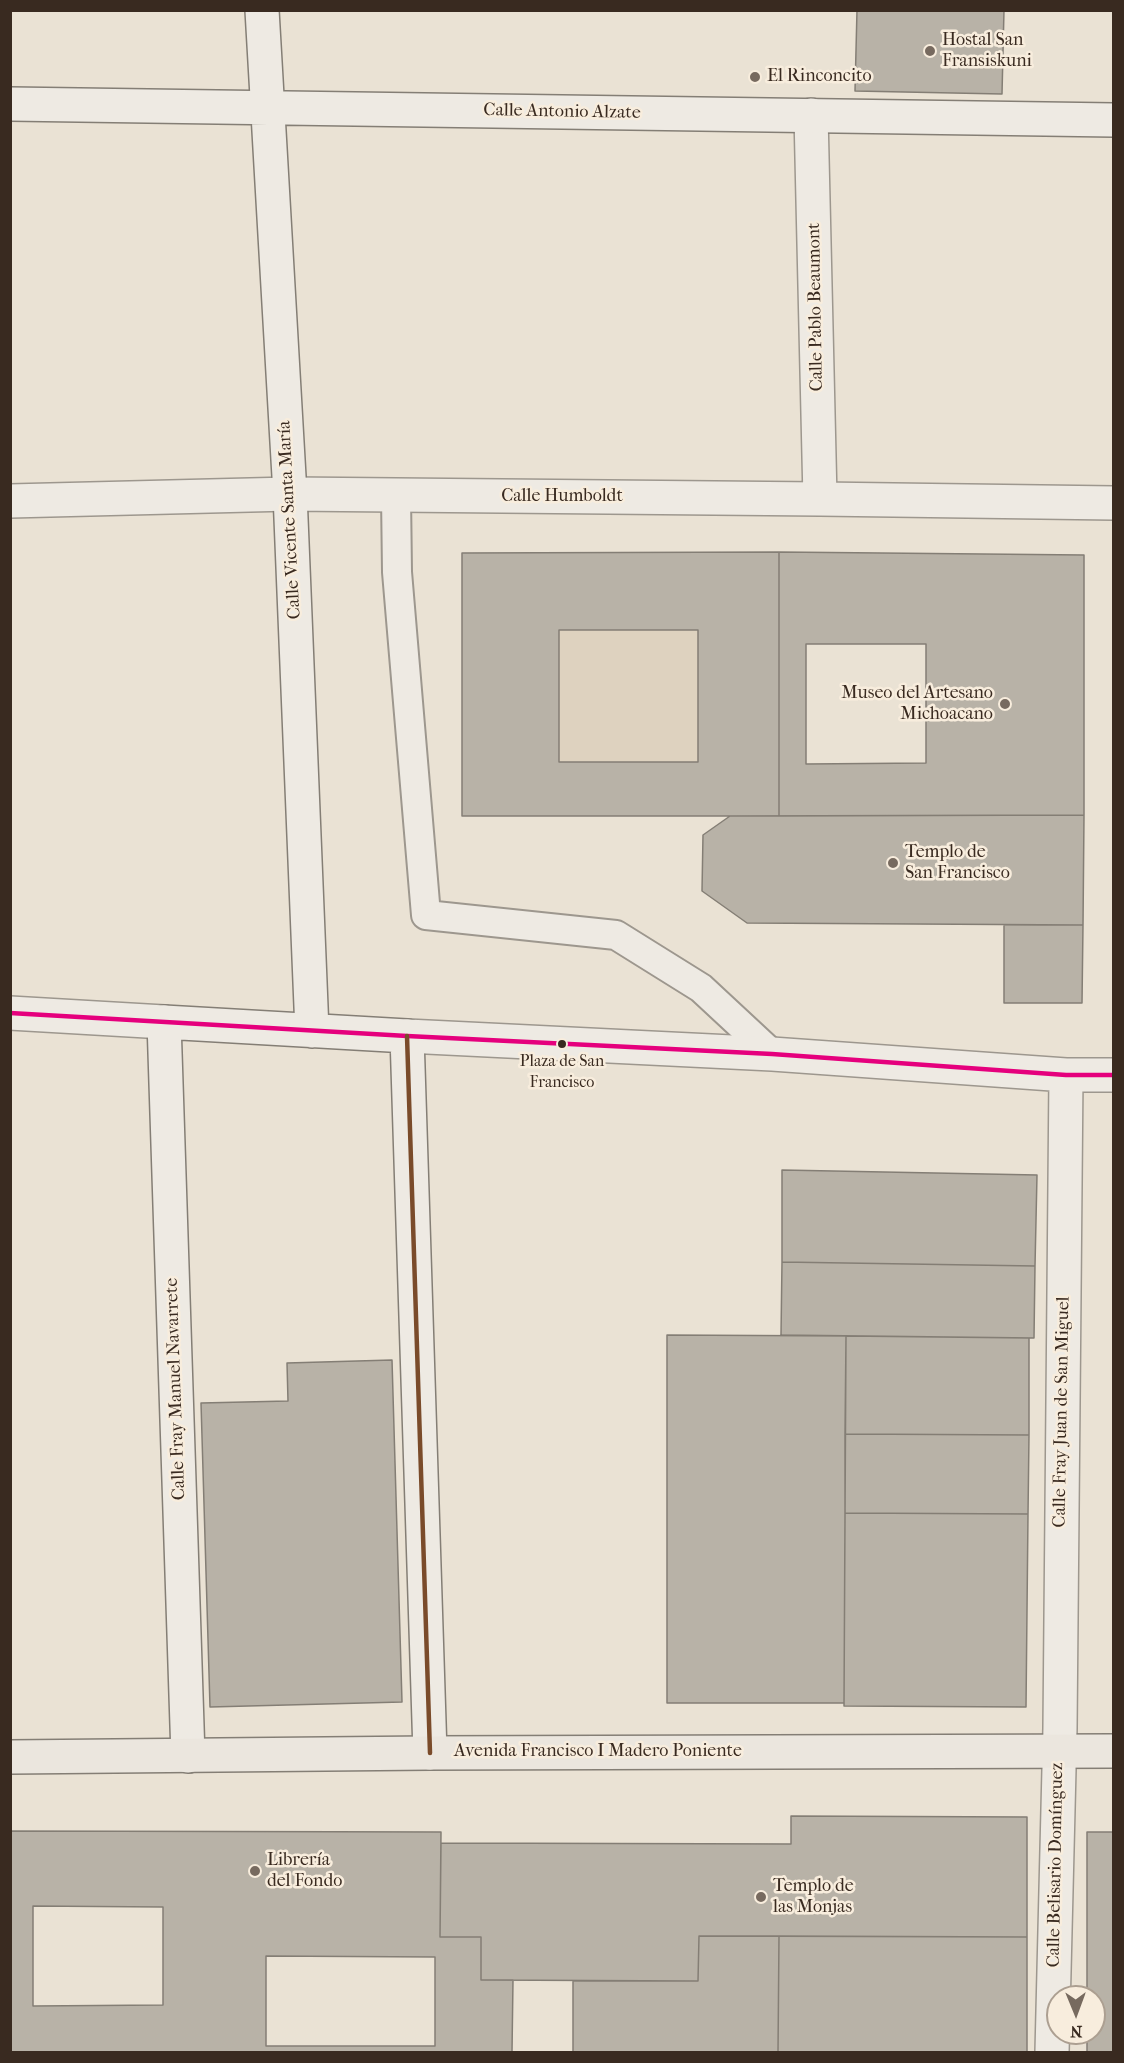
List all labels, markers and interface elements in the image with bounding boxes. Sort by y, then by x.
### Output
place label: Hostal San Fransiskuni [942,30,1032,72]
marker: Hostal San Fransiskuni [923,44,937,58]
place label: El Rinconcito [767,66,872,88]
marker: El Rinconcito [748,70,762,84]
street label: Calle Antonio Alzate [483,100,641,124]
street label: Calle Pablo Beaumont [804,222,828,392]
street label: Calle Vicente Santa María [274,420,306,620]
street label: Calle Humboldt [501,486,623,508]
place label: Museo del Artesano Michoacano [841,683,993,726]
marker: Museo del Artesano Michoacano [998,697,1012,711]
place label: Templo de San Francisco [905,842,1010,884]
marker: Templo de San Francisco [886,856,900,870]
marker: Plaza de San Francisco [556,1038,568,1050]
place label: Plaza de San Francisco [520,1052,604,1090]
street label: Calle Fray Manuel Navarrete [161,1277,191,1501]
street label: Calle Fray Juan de San Miguel [1049,1296,1075,1528]
street label: Avenida Francisco I Madero Poniente [454,1741,742,1763]
street label: Calle Belisario Domínguez [1043,1762,1069,1968]
place label: Librería del Fondo [267,1850,342,1892]
marker: Librería del Fondo [248,1864,262,1878]
place label: Templo de las Monjas [773,1876,854,1918]
marker: Templo de las Monjas [754,1890,768,1904]
north arrow [1046,1985,1106,2045]
text: N [1070,2022,1083,2041]

